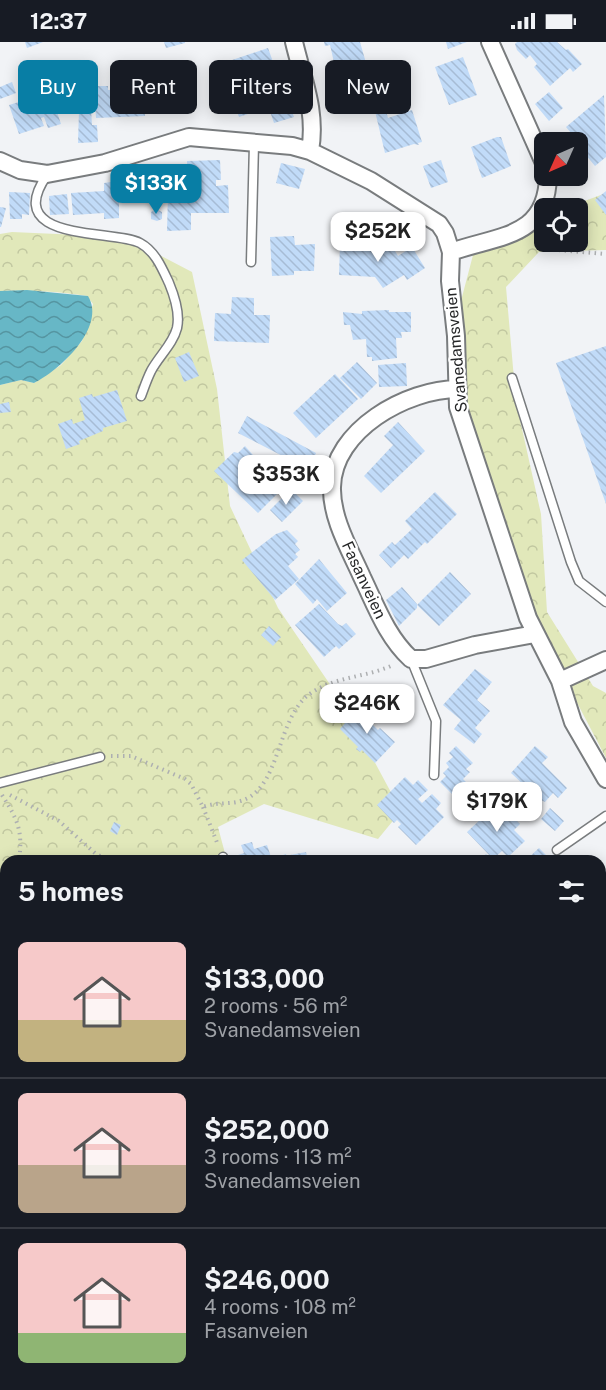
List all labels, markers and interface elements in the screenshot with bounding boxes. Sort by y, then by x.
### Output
text: 12:37 [30,8,87,34]
chip: Buy [18,60,98,114]
chip: Rent [110,60,197,114]
chip: Filters [209,60,313,114]
chip: New [325,60,411,114]
north arrow [534,132,588,186]
map controls [534,132,588,252]
pin: $133K [114,164,198,215]
text: $133K [124,171,188,195]
button: locate [534,198,588,252]
pin: $252K [336,212,420,263]
text: $252K [345,219,411,243]
street label: Svanedamsveien [441,287,471,413]
pin: $353K [244,455,328,506]
text: $353K [252,462,320,486]
street label: Fasanveien [338,538,390,622]
pin: $246K [325,684,409,735]
text: $246K [334,691,400,715]
pin: $179K [455,782,539,833]
text: $179K [466,789,528,813]
icon: filters [555,875,588,908]
text: 5 homes [18,876,124,907]
text: $133,000 [204,963,325,994]
icon: home [66,966,138,1038]
text: 2 rooms · 56 m² [204,994,347,1018]
text: Svanedamsveien [204,1018,361,1042]
text: $252,000 [204,1114,330,1145]
icon: home [66,1117,138,1189]
text: 3 rooms · 113 m² [204,1145,352,1169]
text: Svanedamsveien [204,1169,361,1193]
text: $246,000 [204,1264,330,1295]
icon: home [66,1267,138,1339]
text: 4 rooms · 108 m² [204,1295,356,1319]
text: Fasanveien [204,1319,308,1343]

